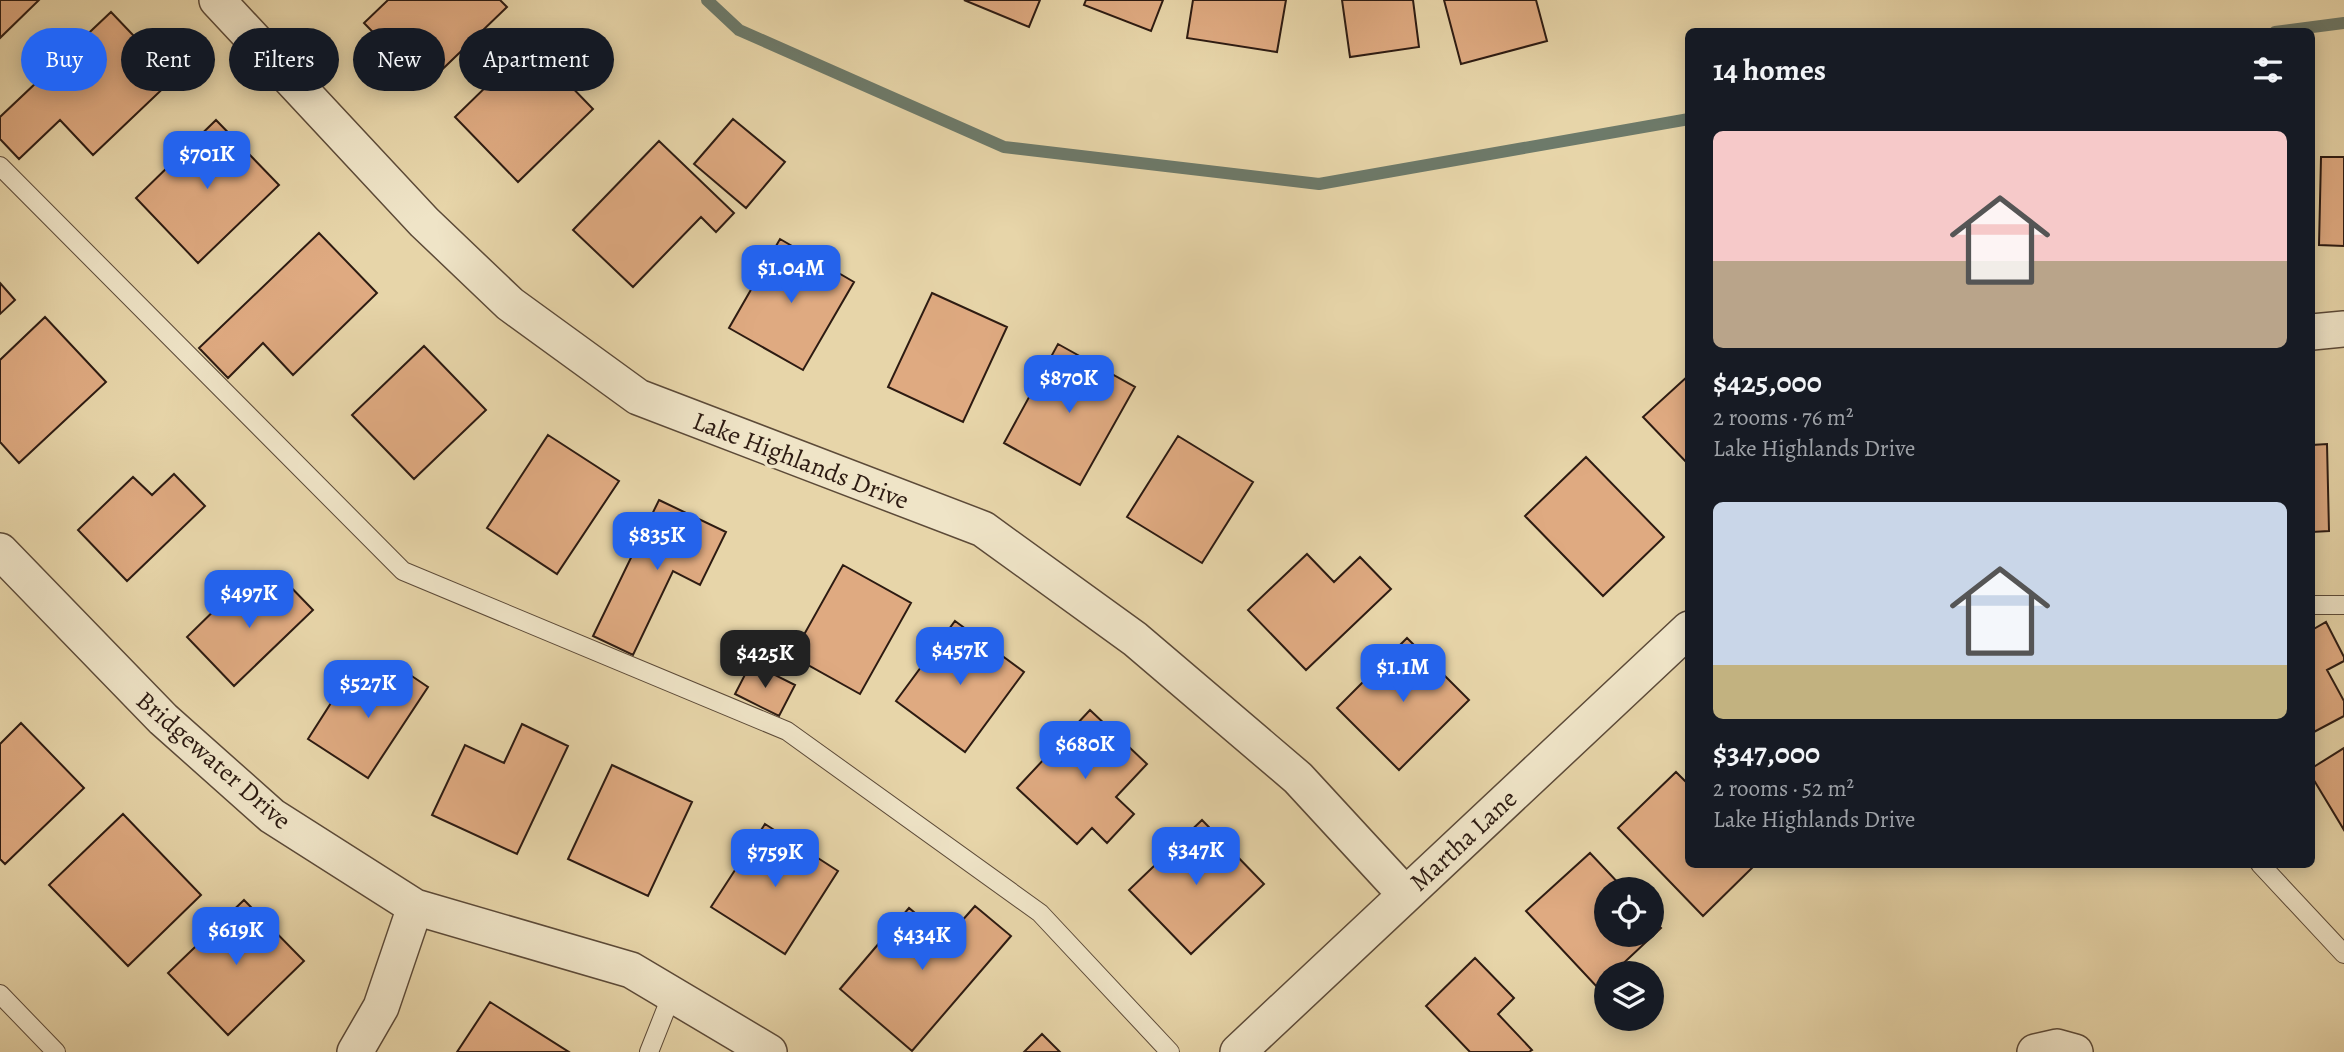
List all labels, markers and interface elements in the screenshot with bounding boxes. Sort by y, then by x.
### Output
chip: Buy [21,28,107,91]
chip: Rent [121,28,215,91]
chip: Filters [229,28,339,91]
chip: New [353,28,445,91]
chip: Apartment [459,28,614,91]
text: 14 homes [1713,50,1826,90]
icon: filters [2249,51,2287,89]
pin: $701K [158,132,256,191]
text: $701K [179,138,235,169]
icon: home [1937,177,2063,303]
pin: $1.04M [734,246,848,305]
text: $1.04M [758,252,825,283]
pin: $870K [1020,356,1118,415]
text: $870K [1040,362,1098,393]
text: $425,000 [1713,362,1822,402]
text: 2 rooms · 76 m² [1713,402,1854,433]
street label: Lake Highlands Drive [688,403,914,518]
text: Lake Highlands Drive [1713,433,1915,464]
pin: $835K [608,512,706,572]
text: $835K [629,519,685,550]
icon: home [1937,548,2063,674]
pin: $497K [200,570,298,630]
text: $497K [220,577,278,608]
pin: $457K [911,628,1009,687]
pin: $425K [716,630,814,690]
text: $457K [932,634,988,665]
text: $425K [736,637,794,668]
pin: $1.1M [1354,644,1452,704]
text: $1.1M [1377,651,1429,682]
pin: $527K [319,660,417,720]
text: $527K [340,667,396,698]
street label: Bridgewater Drive [129,683,299,838]
pin: $680K [1036,722,1134,781]
text: $680K [1055,728,1115,759]
text: $347,000 [1713,733,1820,773]
text: 2 rooms · 52 m² [1713,773,1854,804]
street label: Martha Lane [1402,782,1525,899]
text: Lake Highlands Drive [1713,804,1915,835]
pin: $347K [1147,828,1245,887]
pin: $759K [726,830,824,889]
text: $347K [1168,834,1224,865]
text: $759K [747,836,803,867]
map controls [1594,877,1664,1031]
button: locate [1594,877,1664,947]
pin: $619K [187,908,285,967]
pin: $434K [873,912,971,972]
text: $619K [208,914,264,945]
text: $434K [893,919,951,950]
button: layers [1594,961,1664,1031]

